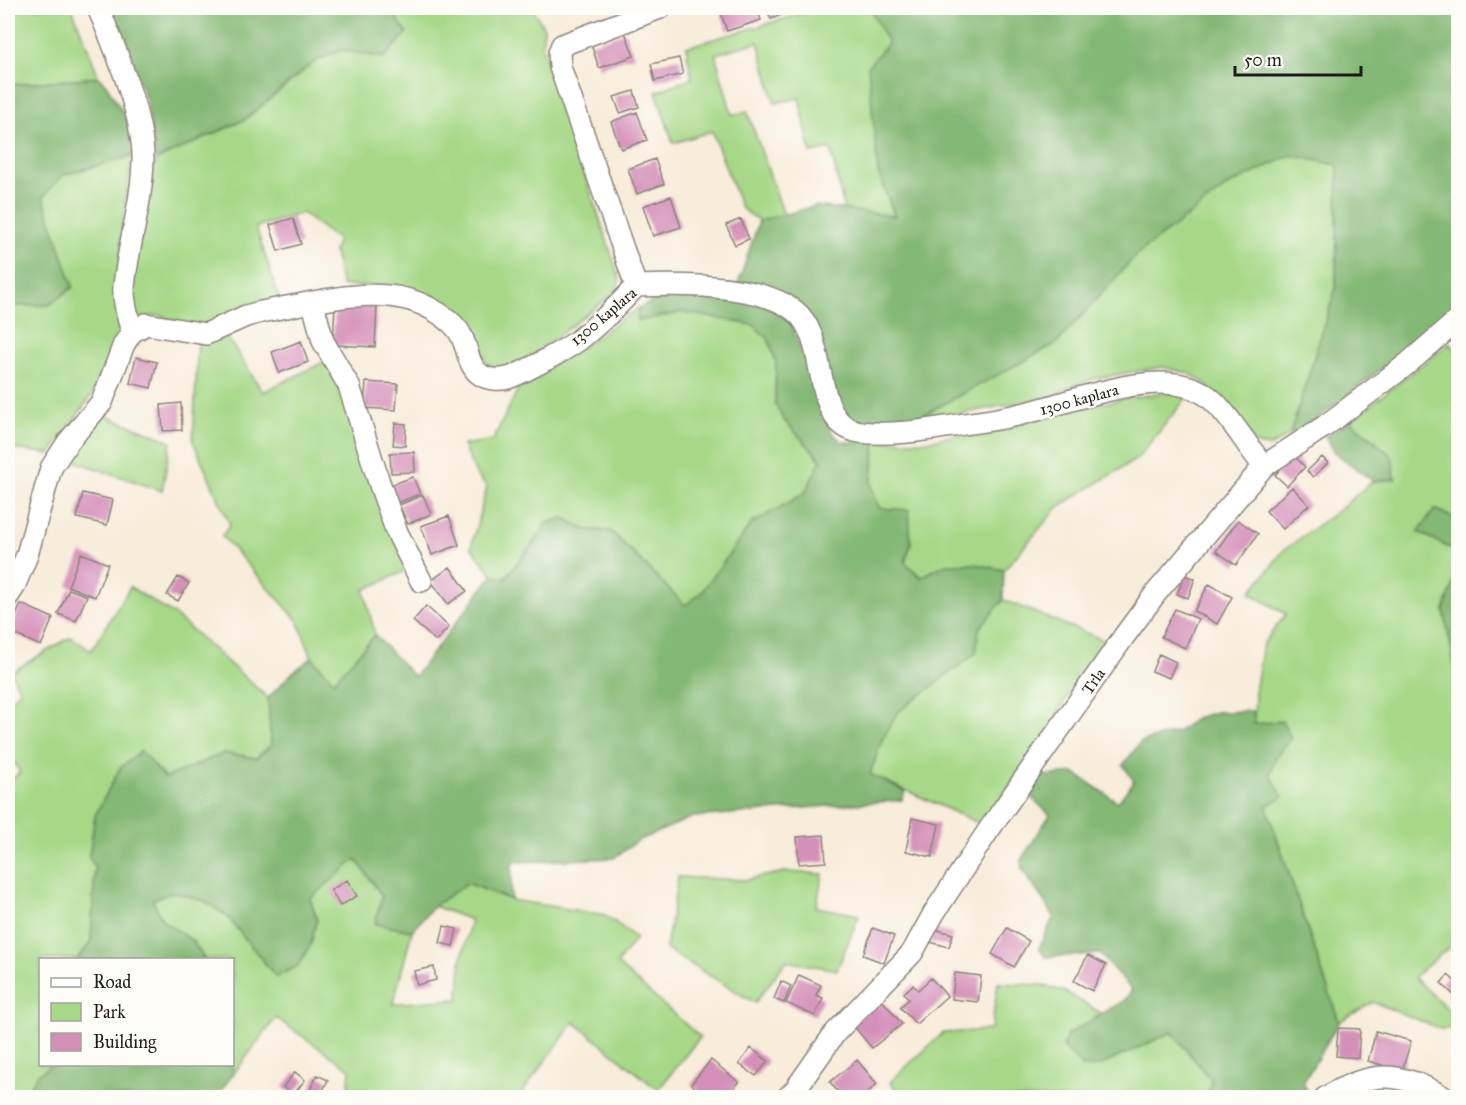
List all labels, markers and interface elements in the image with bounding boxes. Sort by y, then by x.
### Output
scale bar [1235,39,1361,77]
text: 50 m [1244,49,1282,71]
street label: 1300 kaplara [566,283,641,350]
street label: 1300 kaplara [1038,380,1121,419]
street label: Trla [1078,664,1109,698]
legend [39,958,234,1066]
text: Road [93,971,131,993]
text: Park [93,1001,126,1023]
text: Building [93,1031,157,1054]

